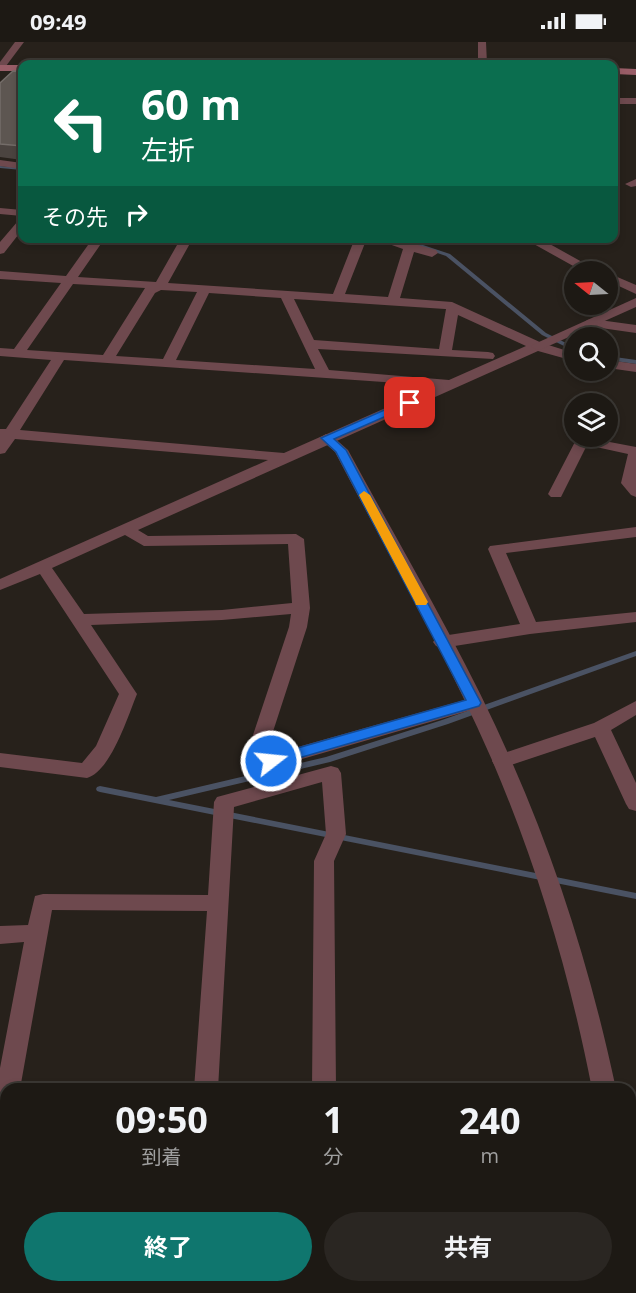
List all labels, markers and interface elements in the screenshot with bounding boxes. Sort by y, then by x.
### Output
text: 09:49 [30,6,87,36]
text: 60 m [141,75,241,132]
icon: left [42,84,120,162]
text: 左折 [141,131,195,168]
icon: right [120,198,153,231]
text: その先 [42,201,108,231]
north arrow [564,261,618,315]
map controls [564,261,618,447]
button: search [564,327,618,381]
pin [384,377,435,428]
icon: arrive [393,386,426,419]
button: layers [564,393,618,447]
position arrow [239,729,303,793]
text: 09:50 [115,1095,208,1144]
text: 1 [323,1095,344,1144]
text: 240 [459,1096,521,1145]
text: m [481,1142,499,1169]
text: 到着 [142,1143,182,1170]
text: 分 [323,1143,343,1170]
button: 終了 [24,1212,312,1281]
button: 共有 [324,1212,612,1281]

